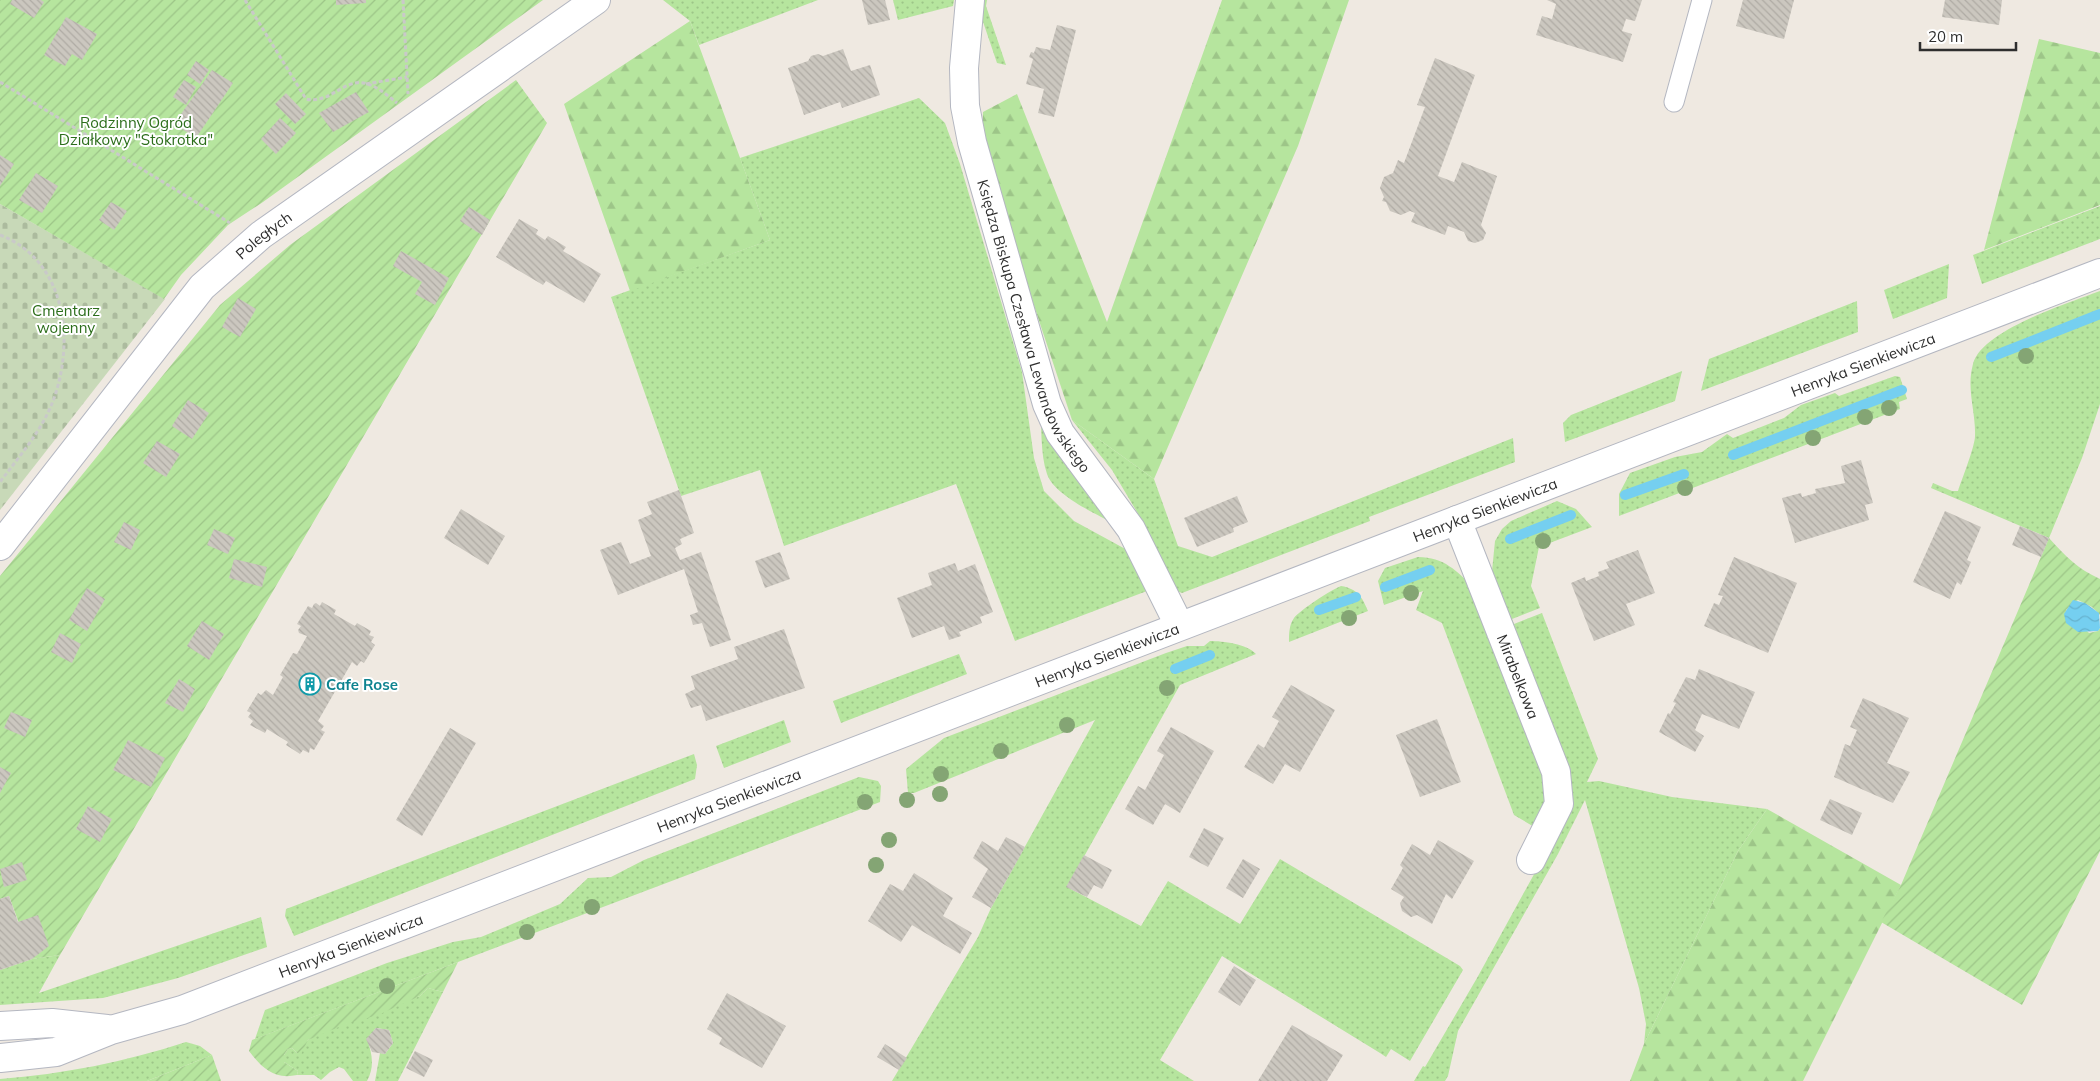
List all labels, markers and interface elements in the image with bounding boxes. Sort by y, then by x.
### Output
scale bar [1920,20,2016,52]
text: 20 m [1928,27,1963,46]
park label: Rodzinny Ogród Działkowy "Stokrotka" [59,113,213,149]
street label: Księdza Biskupa Czesława Lewandowskiego [974,177,1095,476]
street label: Poległych [231,207,295,263]
park label: Cmentarz wojenny [32,301,100,337]
street label: Henryka Sienkiewicza [1788,328,1938,400]
street label: Henryka Sienkiewicza [1410,473,1560,546]
street label: Henryka Sienkiewicza [1032,618,1182,691]
street label: Mirabelkowa [1493,631,1544,722]
building icon: Cafe Rose [298,672,322,696]
place label: Cafe Rose [326,675,398,694]
street label: Henryka Sienkiewicza [654,764,804,836]
street label: Henryka Sienkiewicza [276,909,425,982]

